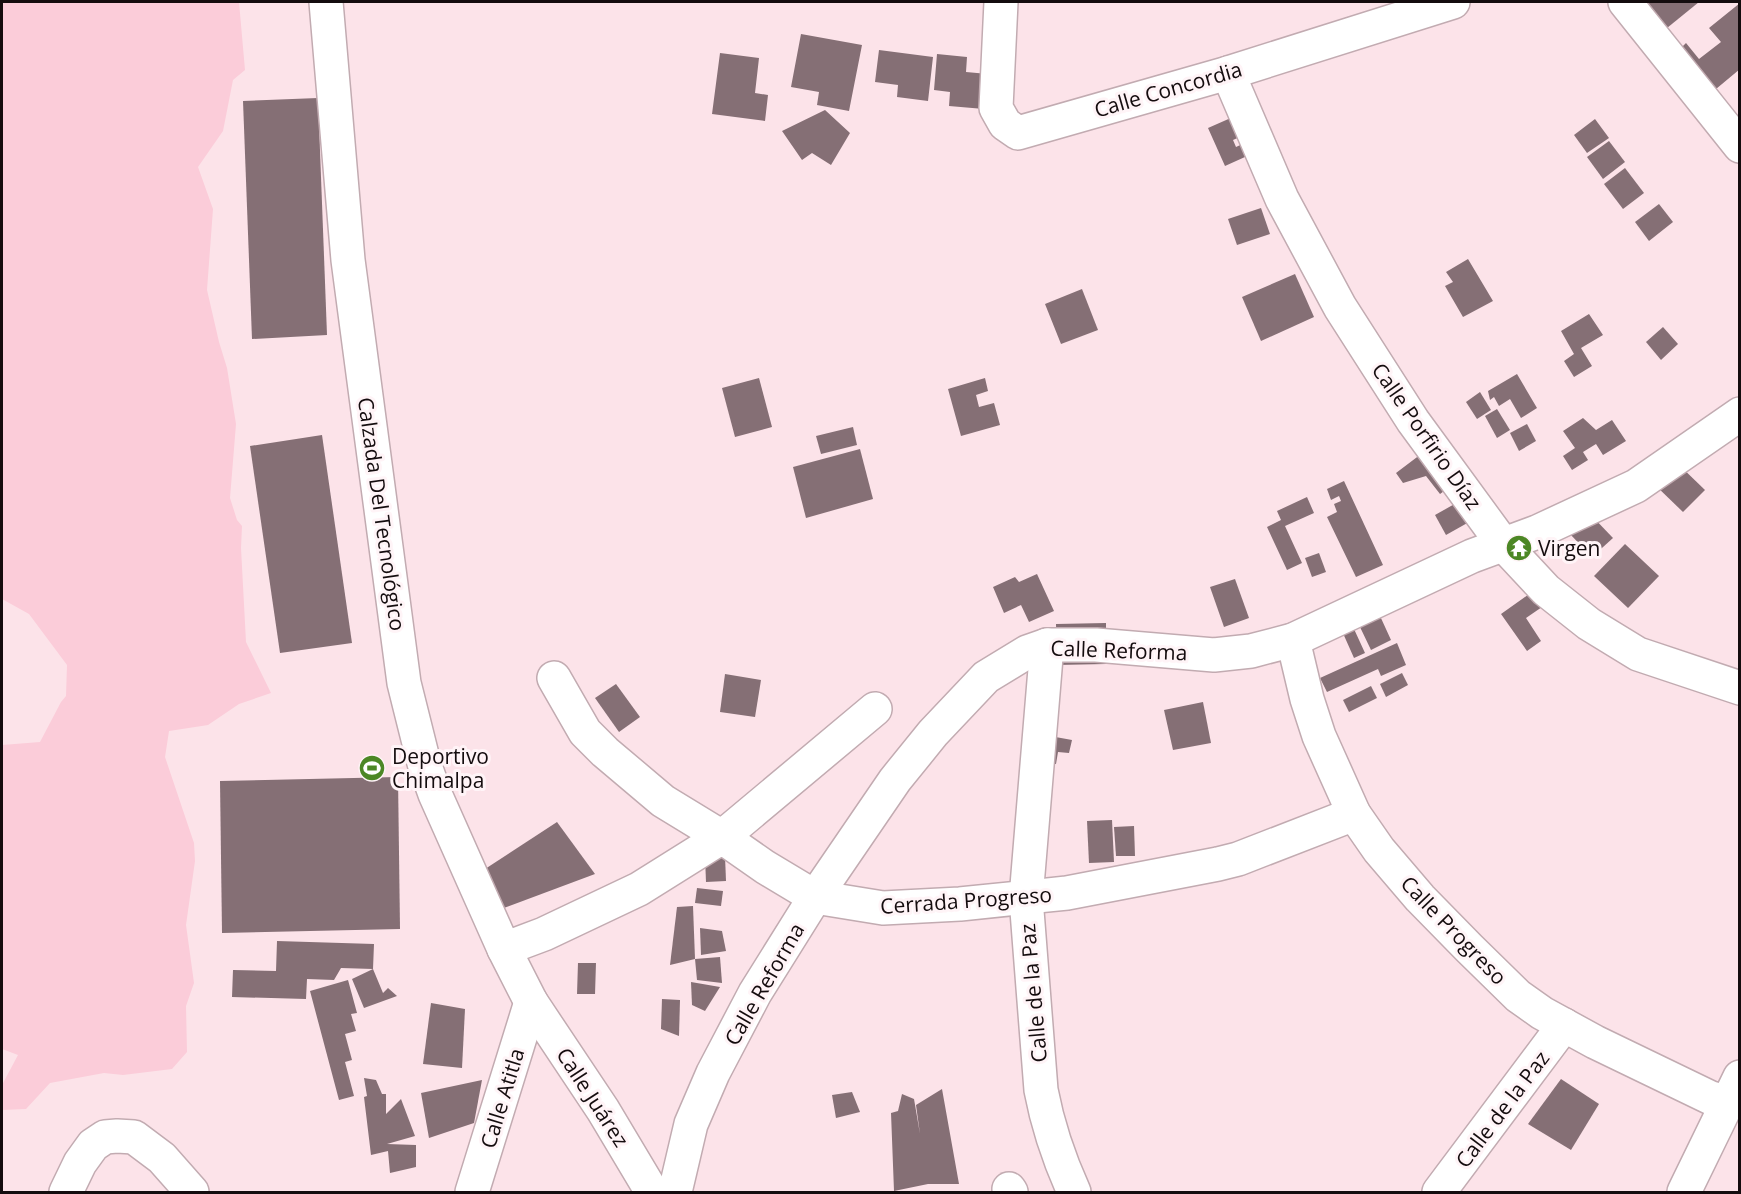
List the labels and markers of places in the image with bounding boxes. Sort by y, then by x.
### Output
temple icon: Virgen [1504,533,1534,563]
place label: Virgen [1538,534,1600,562]
place label: Deportivo Chimalpa [392,742,489,794]
sports icon: Deportivo Chimalpa [357,753,387,783]

